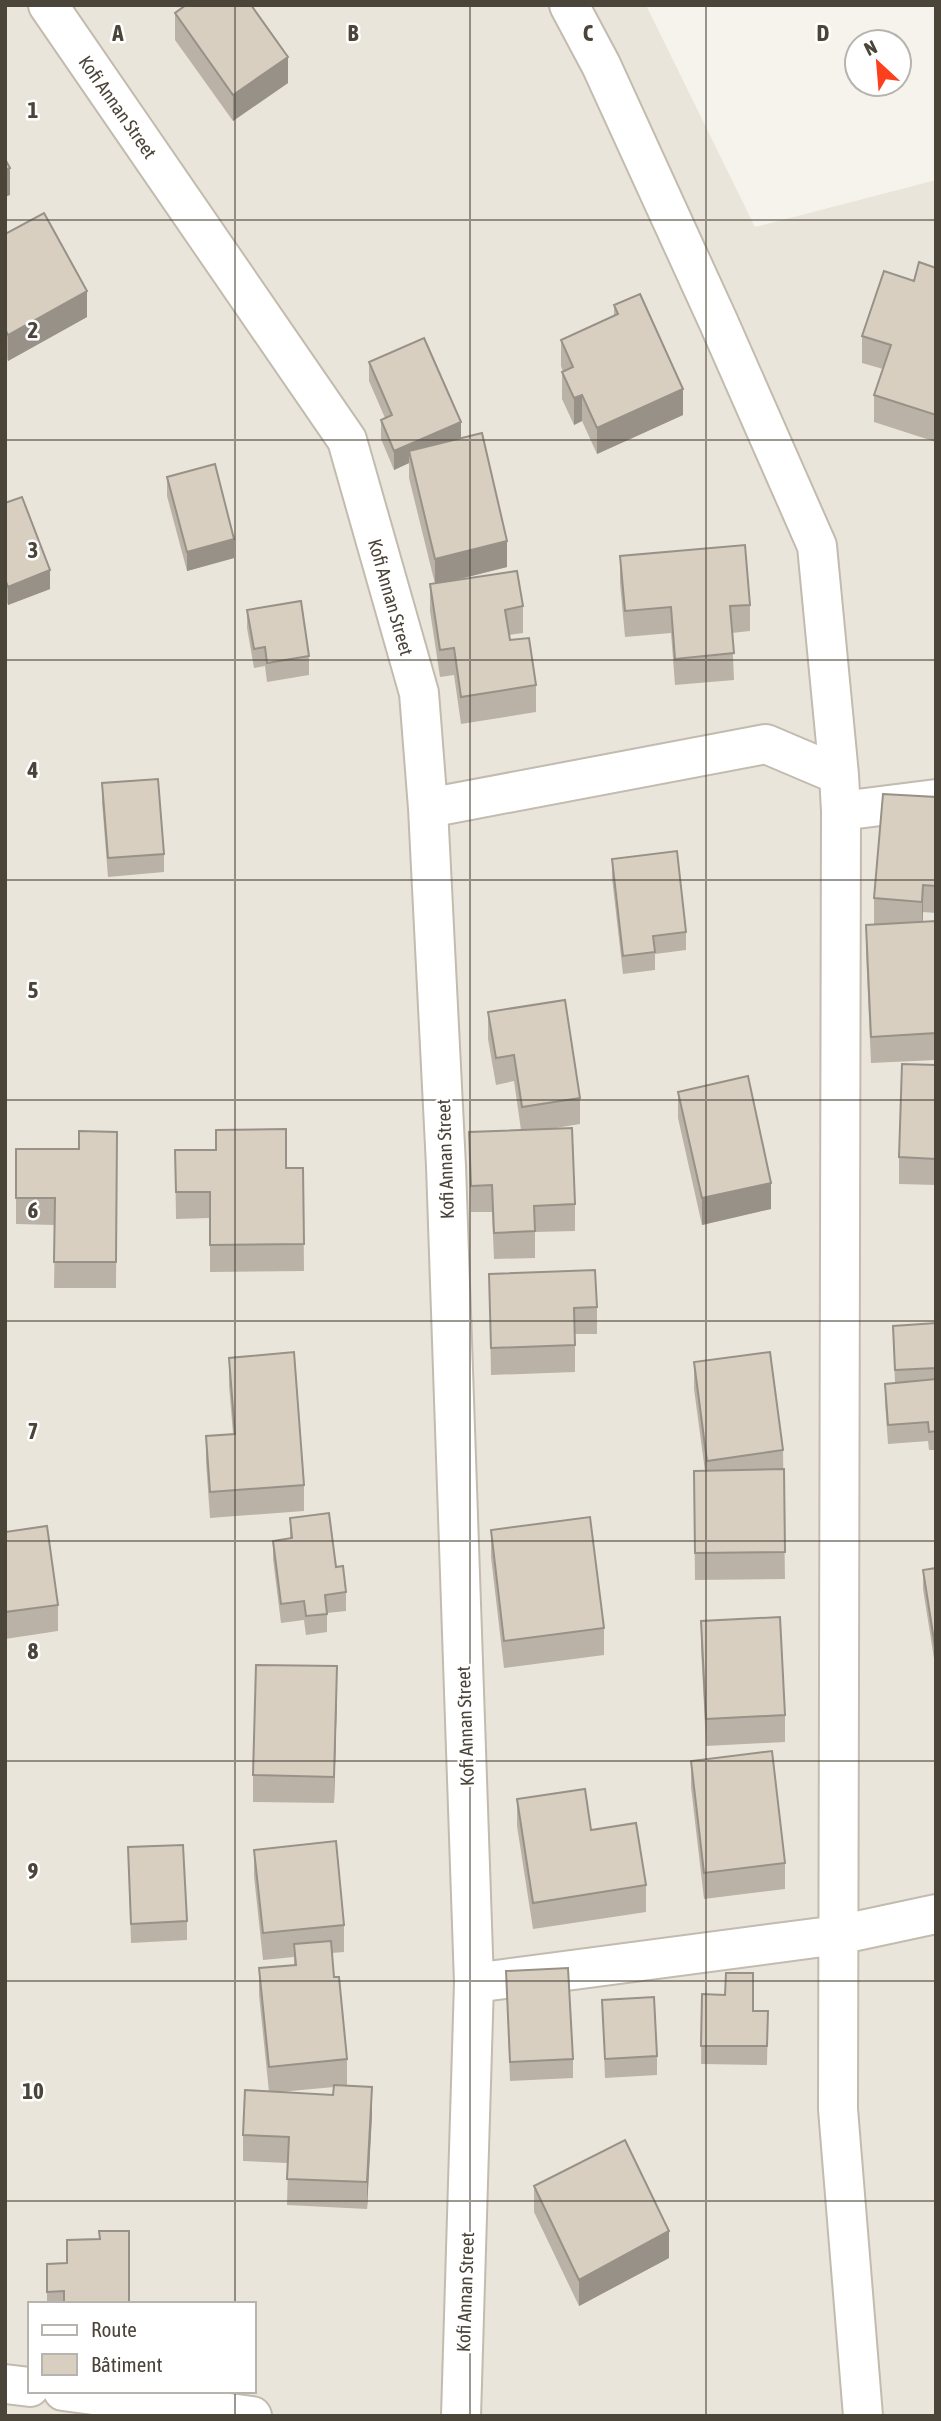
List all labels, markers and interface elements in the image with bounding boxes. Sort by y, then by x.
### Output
text: A [111,20,124,46]
text: B [348,20,359,46]
text: C [583,20,594,46]
text: D [817,20,830,46]
north arrow [843,28,913,98]
text: N [861,35,880,60]
street label: Kofi Annan Street [75,51,161,163]
text: 1 [28,97,39,123]
text: 2 [28,317,38,343]
street label: Kofi Annan Street [364,536,418,658]
text: 3 [28,537,38,563]
text: 4 [27,757,39,783]
text: 5 [28,977,39,1003]
street label: Kofi Annan Street [432,1099,458,1219]
text: 6 [28,1197,39,1223]
text: 7 [28,1418,38,1444]
text: 8 [28,1638,39,1664]
street label: Kofi Annan Street [452,1666,478,1786]
text: 9 [28,1858,39,1884]
text: 10 [22,2078,44,2104]
street label: Kofi Annan Street [452,2232,478,2352]
legend [28,2302,256,2393]
text: Route [91,2317,137,2341]
text: Bâtiment [91,2352,162,2376]

